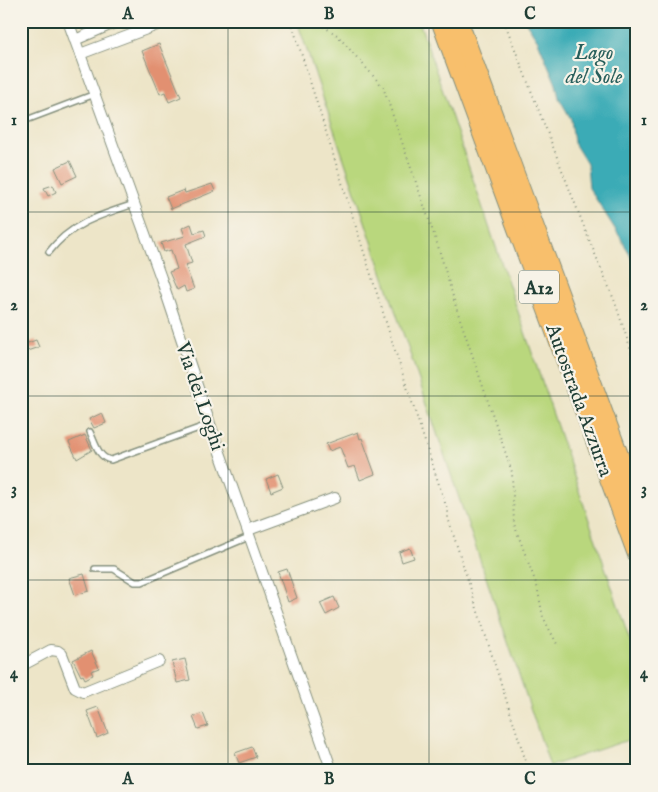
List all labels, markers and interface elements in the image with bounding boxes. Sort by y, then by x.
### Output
text: A [122,5,135,25]
text: B [324,5,335,25]
text: C [524,5,536,25]
water label: Lago del Sole [565,40,622,91]
text: 1 [11,111,17,131]
text: 1 [641,111,647,131]
road number: A12 [519,270,559,304]
text: 2 [10,296,18,316]
text: 2 [640,296,648,316]
street label: Autostrada Azzurra [539,320,618,481]
street label: Via dei Loghi [169,338,230,454]
text: 3 [11,480,17,500]
text: 3 [641,480,647,500]
text: 4 [10,664,19,684]
text: 4 [640,664,649,684]
text: A [122,770,135,790]
text: B [324,770,335,790]
text: C [524,770,536,790]

